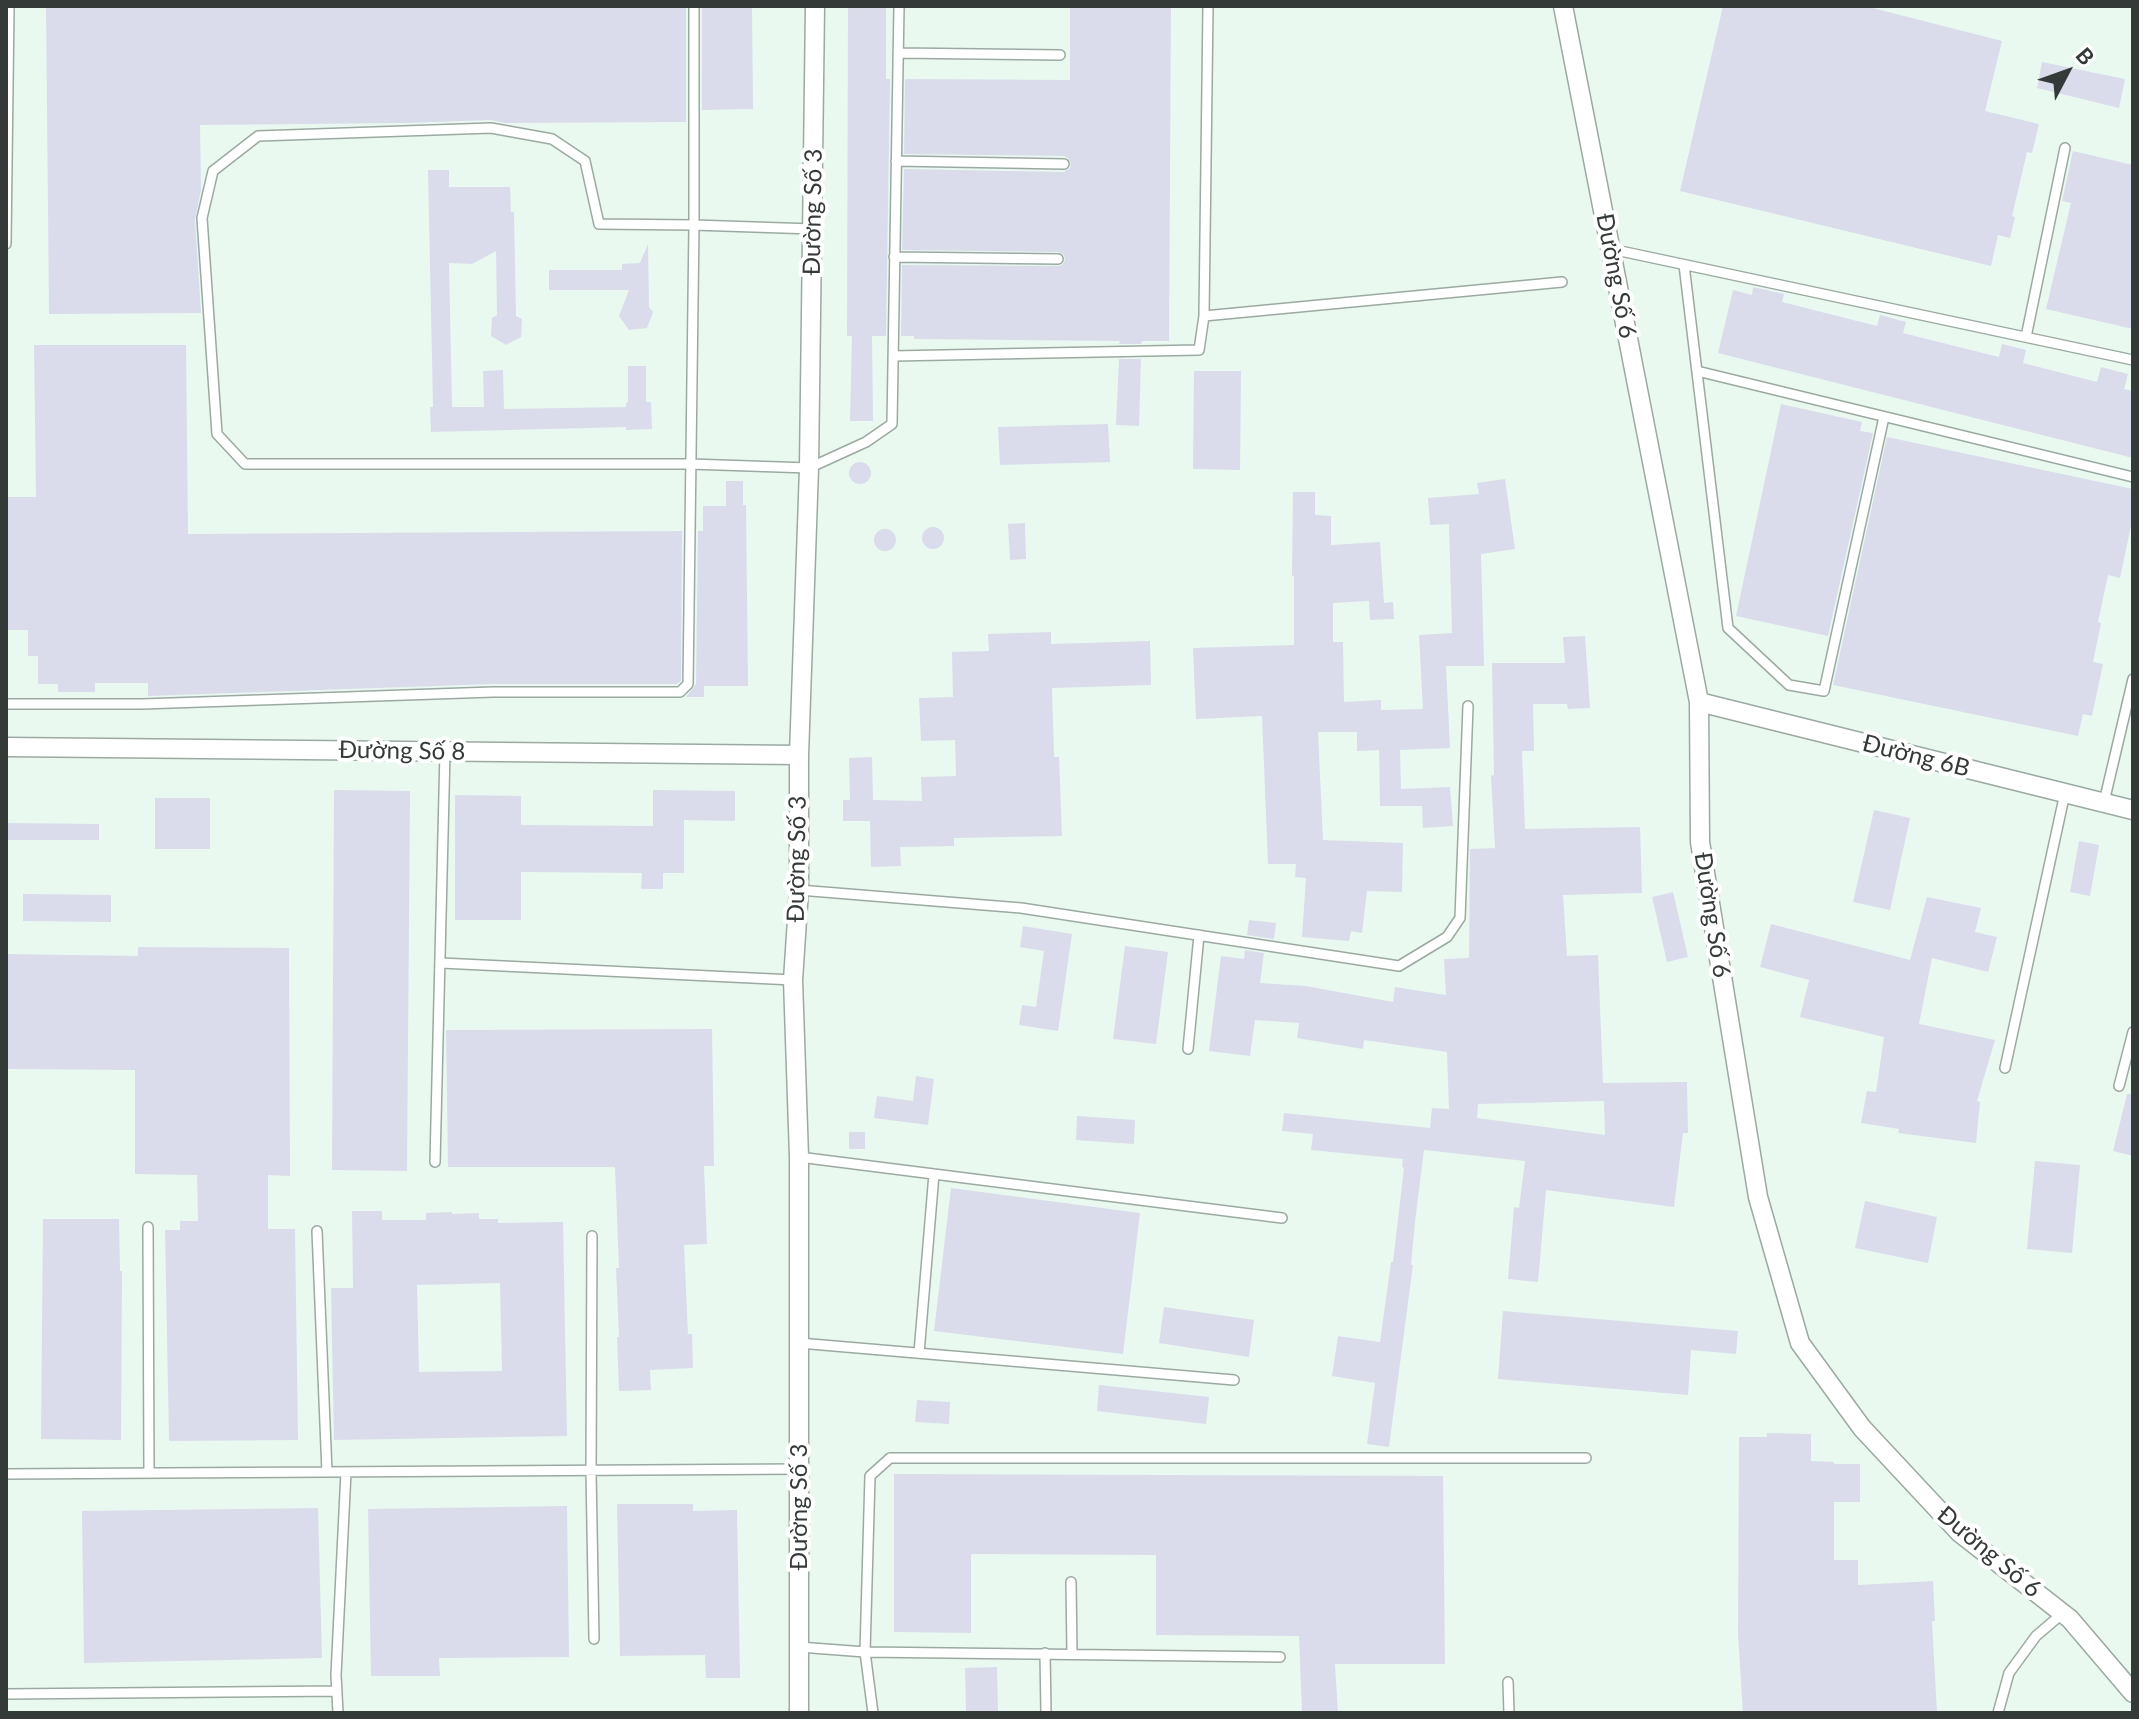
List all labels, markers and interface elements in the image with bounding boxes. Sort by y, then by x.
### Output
north arrow [2027,32,2107,112]
text: B [2071,42,2100,70]
street label: Đường Số 3 [797,148,829,276]
street label: Đường Số 6 [1590,211,1642,341]
street label: Đường 6B [1859,729,1973,783]
street label: Đường Số 8 [338,735,466,767]
street label: Đường Số 3 [781,795,813,923]
street label: Đường Số 6 [1688,850,1736,980]
street label: Đường Số 3 [785,1444,813,1570]
street label: Đường Số 6 [1931,1500,2047,1604]

